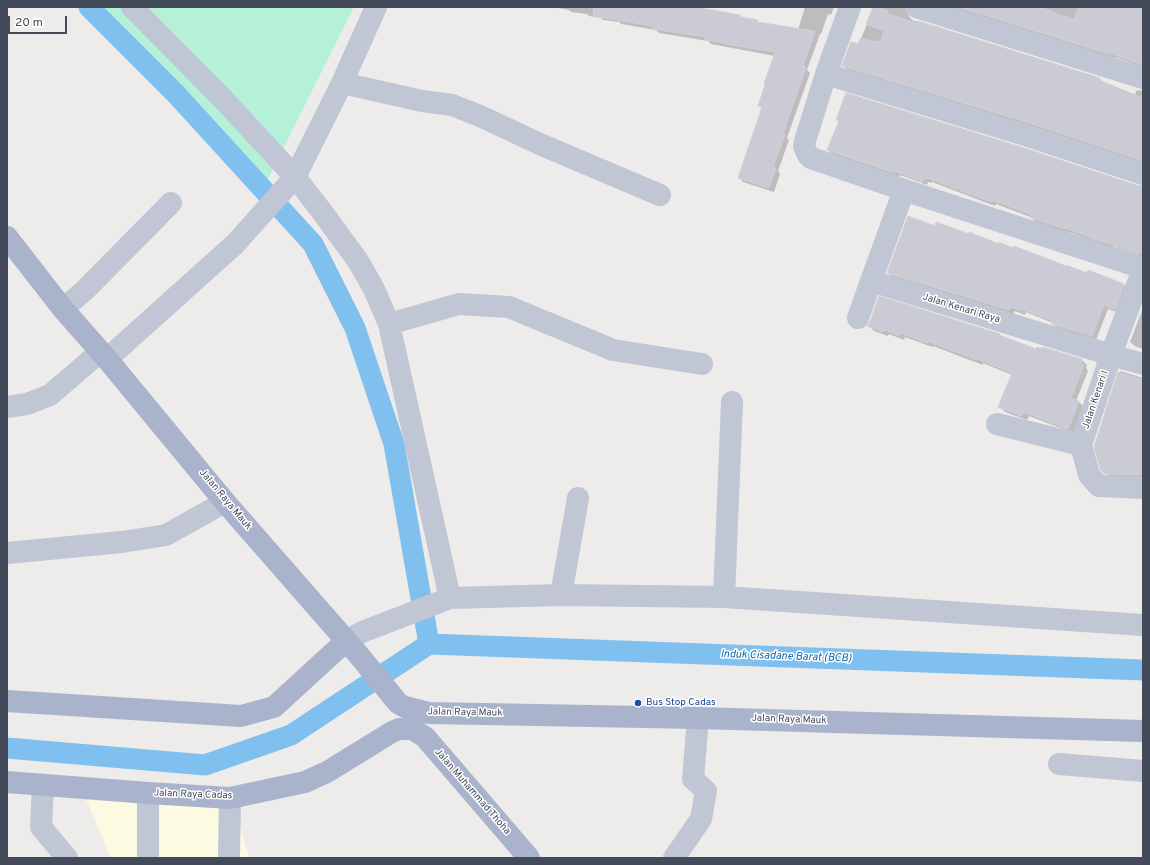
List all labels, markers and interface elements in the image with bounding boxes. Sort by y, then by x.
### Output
scale bar [10,8,69,34]
text: 20 m [15,15,43,31]
street label: Jalan Kenari Raya [921,291,1001,327]
street label: Jalan Kenari I [1080,369,1112,431]
street label: Jalan Raya Mauk [196,467,254,533]
water label: Induk Cisadane Barat (BCB) [720,648,852,666]
place label: Bus Stop Cadas [646,697,716,709]
marker: Bus Stop Cadas [633,698,643,708]
street label: Jalan Raya Mauk [427,706,503,720]
street label: Jalan Raya Mauk [751,713,827,727]
street label: Jalan Muhammad Thoha [431,747,513,837]
street label: Jalan Raya Cadas [153,788,233,802]

